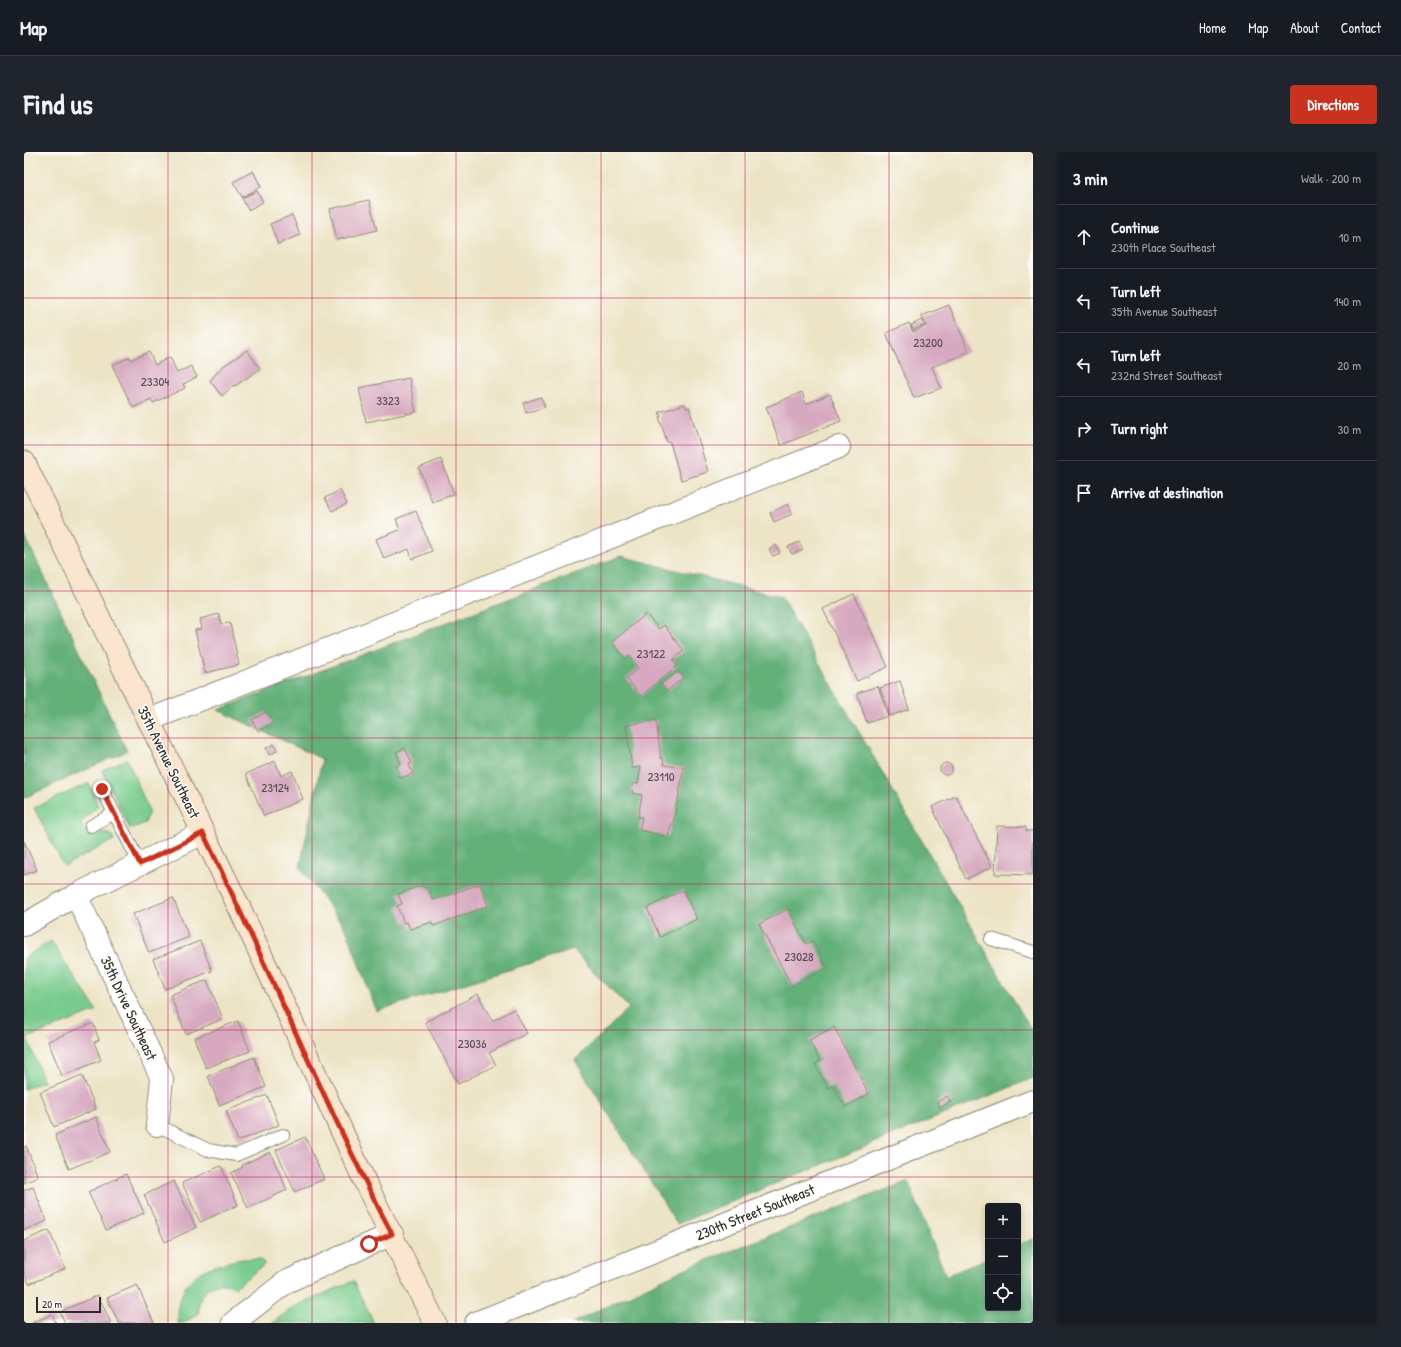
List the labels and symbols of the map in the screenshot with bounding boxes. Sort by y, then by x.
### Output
house number: 23200 [913,333,943,351]
house number: 23304 [141,372,169,390]
house number: 3323 [376,391,400,409]
house number: 23122 [637,644,665,662]
street label: 35th Avenue Southeast [133,702,206,822]
house number: 23110 [647,767,675,785]
house number: 23124 [261,778,289,796]
route end [93,780,111,798]
house number: 23028 [784,947,814,965]
street label: 35th Drive Southeast [96,952,163,1064]
house number: 23036 [458,1034,486,1052]
street label: 230th Street Southeast [692,1178,819,1246]
route start [360,1235,378,1253]
scale bar [36,1295,101,1314]

